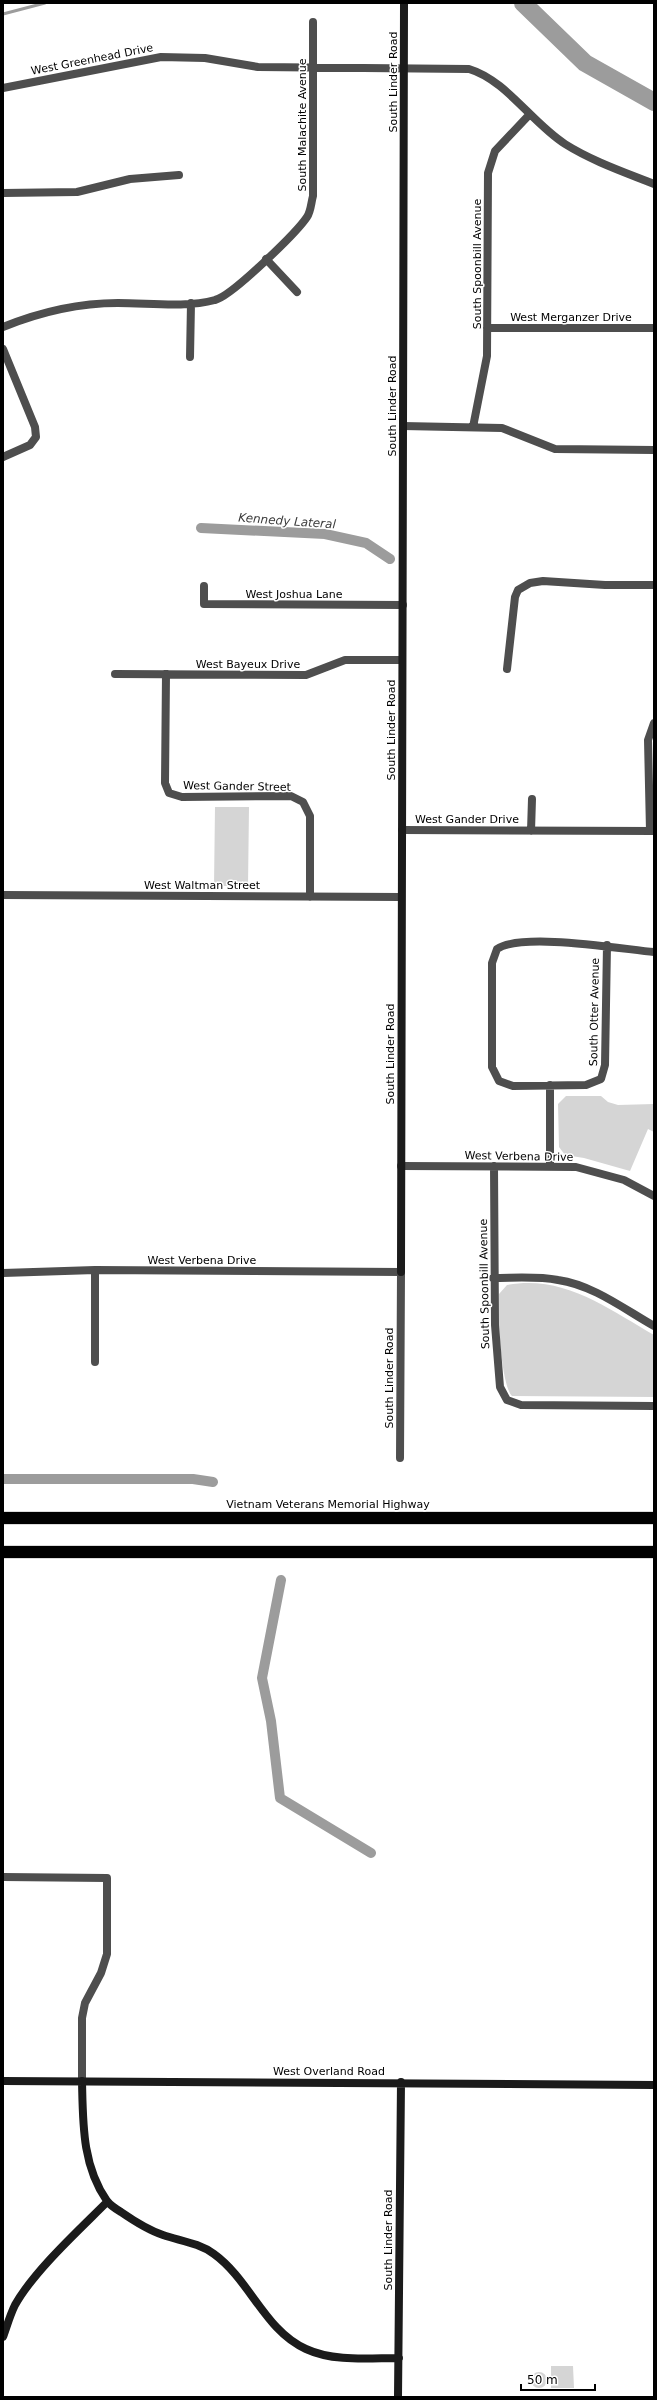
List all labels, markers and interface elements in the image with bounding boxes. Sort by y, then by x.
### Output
street label: South Linder Road [387,32,400,133]
street label: West Greenhead Drive [30,41,154,78]
street label: South Malachite Avenue [296,58,309,192]
street label: South Spoonbill Avenue [471,199,484,329]
street label: West Merganzer Drive [510,311,632,324]
street label: South Linder Road [386,356,399,457]
water label: Kennedy Lateral [238,511,337,531]
street label: West Joshua Lane [245,588,343,601]
street label: West Bayeux Drive [196,658,300,671]
street label: South Linder Road [385,680,398,781]
street label: West Gander Street [183,779,292,794]
street label: West Gander Drive [415,813,519,826]
street label: West Waltman Street [144,879,261,892]
street label: South Otter Avenue [587,957,602,1066]
street label: South Linder Road [384,1004,397,1105]
street label: West Verbena Drive [464,1149,574,1164]
street label: South Spoonbill Avenue [477,1218,492,1349]
street label: West Verbena Drive [148,1254,257,1267]
street label: South Linder Road [383,1328,396,1429]
street label: Vietnam Veterans Memorial Highway [226,1498,430,1511]
street label: West Overland Road [273,2065,385,2078]
street label: South Linder Road [382,2190,395,2291]
scale bar [521,2366,595,2392]
text: 50 m [527,2373,558,2387]

